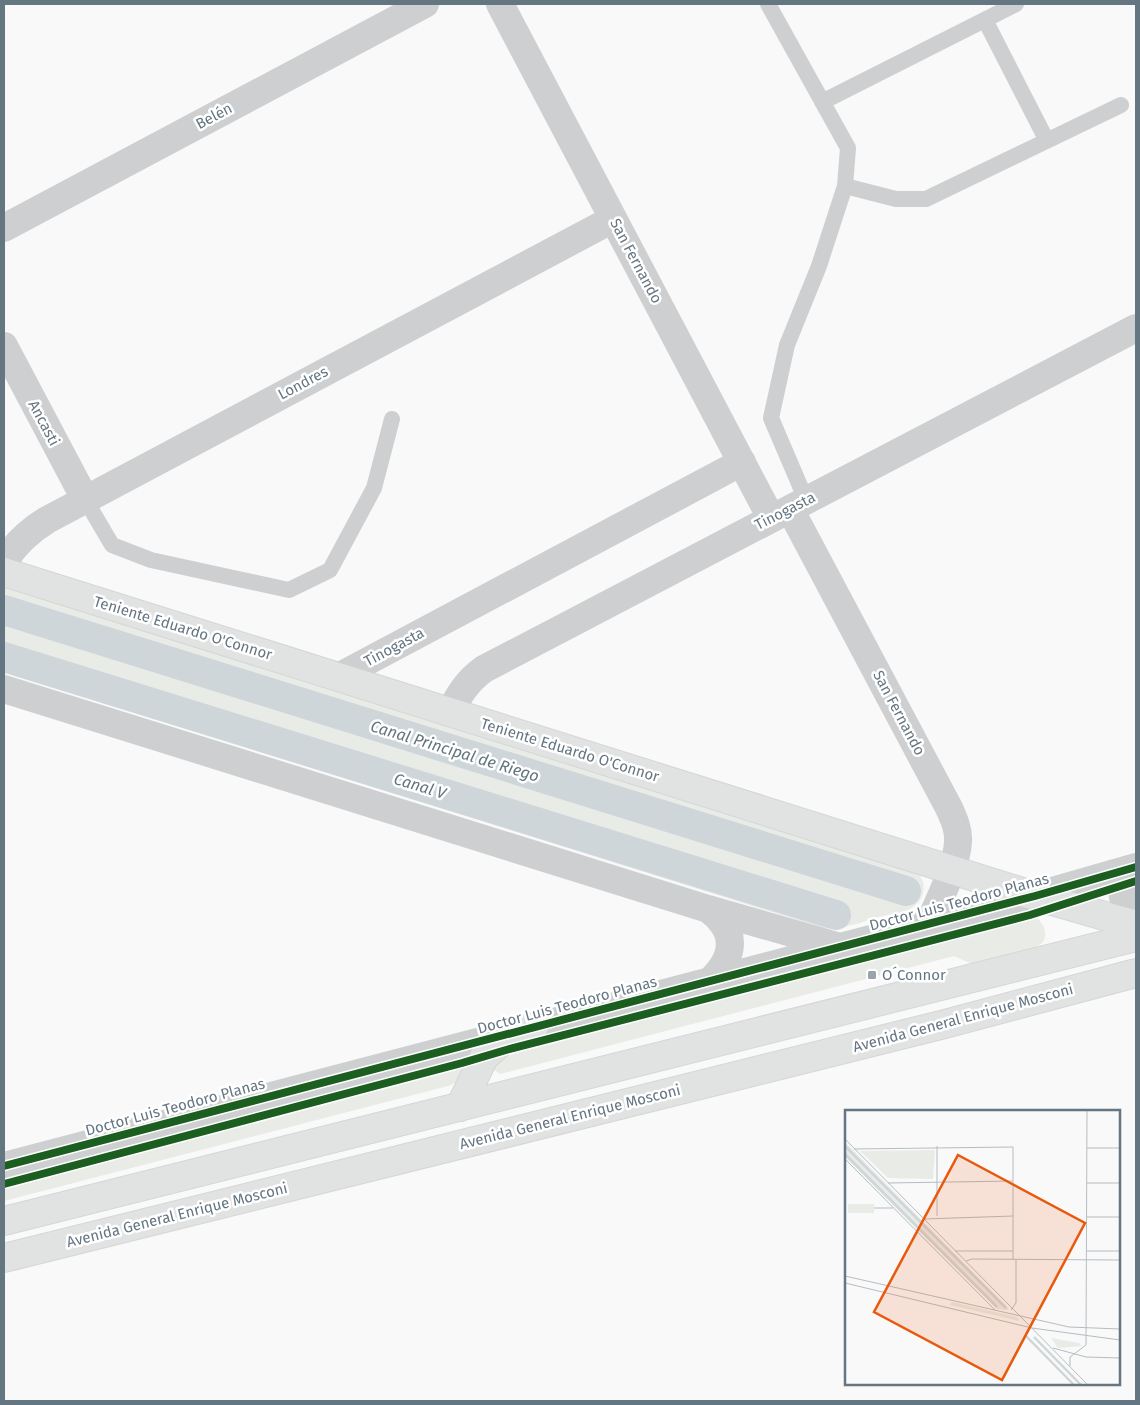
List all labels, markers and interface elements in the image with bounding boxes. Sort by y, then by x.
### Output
street label: Belén [193,99,235,133]
street label: San Fernando [606,216,666,306]
street label: Londres [275,362,331,404]
street label: Ancasti [25,397,63,449]
street label: Tinogasta [752,488,818,534]
street label: Teniente Eduardo O'Connor [92,592,275,664]
street label: Tinogasta [361,624,427,670]
street label: San Fernando [869,668,929,758]
street label: Teniente Eduardo O'Connor [479,714,662,786]
water label: Canal Principal de Riego [368,716,542,786]
water label: Canal V [392,769,450,803]
street label: Doctor Luis Teodoro Planas [867,869,1051,935]
place label: O´Connor [882,966,946,984]
marker: O´Connor [866,969,878,981]
street label: Doctor Luis Teodoro Planas [475,972,659,1038]
street label: Avenida General Enrique Mosconi [851,980,1075,1056]
street label: Doctor Luis Teodoro Planas [83,1074,267,1140]
street label: Avenida General Enrique Mosconi [458,1081,682,1153]
inset map [845,1110,1120,1385]
street label: Avenida General Enrique Mosconi [65,1179,289,1251]

